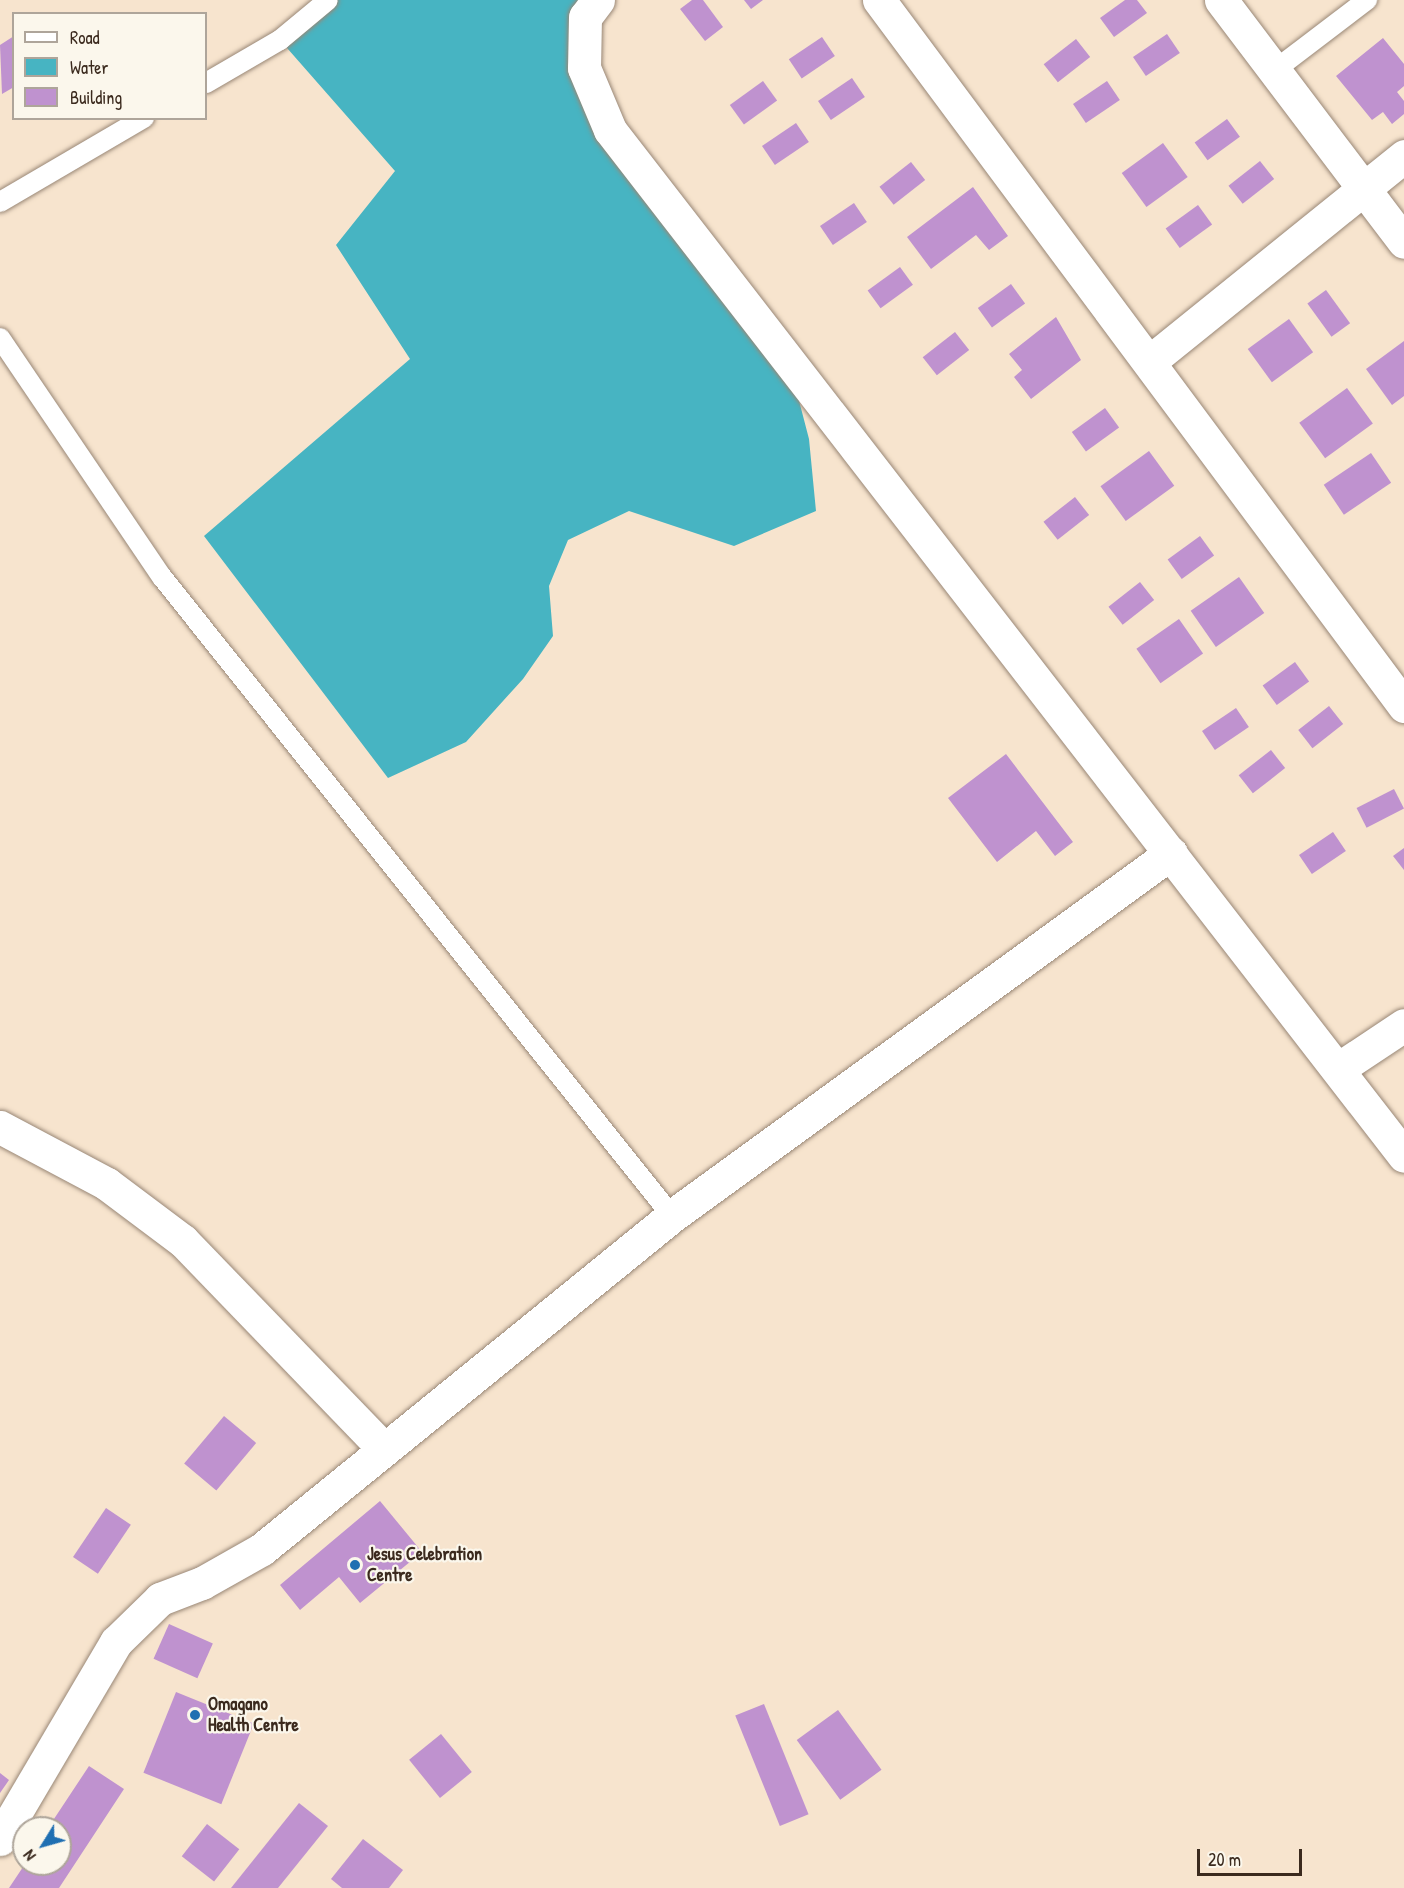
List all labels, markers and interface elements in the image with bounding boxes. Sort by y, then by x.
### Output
legend [12,12,207,120]
text: Road [70,25,100,50]
text: Water [70,55,108,80]
text: Building [70,85,122,110]
place label: Jesus Celebration Centre [367,1544,482,1586]
marker: Jesus Celebration Centre [348,1558,362,1572]
place label: Omagano Health Centre [208,1694,299,1736]
marker: Omagano Health Centre [186,1706,204,1724]
north arrow [12,1816,72,1876]
scale bar [1200,1837,1305,1875]
text: N [18,1846,41,1866]
text: 20 m [1208,1847,1241,1872]

